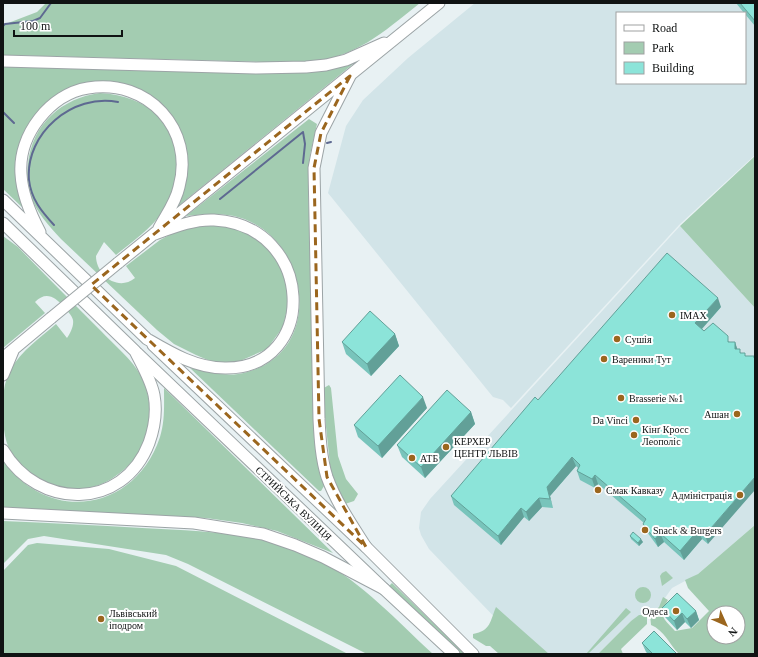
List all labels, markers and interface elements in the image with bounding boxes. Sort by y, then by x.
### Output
scale bar [14,12,122,38]
legend [616,12,746,84]
text: 100 m [20,19,51,33]
text: Road [652,21,677,35]
text: Park [652,41,674,55]
text: Building [652,61,694,75]
marker: IMAX [667,310,677,320]
place label: IMAX [680,310,707,321]
marker: Сушія [612,334,622,344]
place label: Сушія [625,334,652,345]
marker: Вареники Тут [599,354,609,364]
place label: Вареники Тут [612,354,672,365]
marker: Brasserie №1 [616,393,626,403]
place label: Brasserie №1 [629,393,683,404]
place label: Ашан [704,409,730,420]
marker: Ашан [732,409,742,419]
place label: Da Vinci [592,415,628,426]
marker: Da Vinci [631,415,641,425]
place label: Кінґ Кросс Леополіс [642,424,689,447]
marker: Кінґ Кросс Леополіс [629,430,639,440]
place label: КЕРХЕР ЦЕНТР ЛЬВІВ [454,436,518,459]
marker: КЕРХЕР ЦЕНТР ЛЬВІВ [441,442,451,452]
marker: АТБ [407,453,417,463]
place label: АТБ [420,453,438,464]
street label: СТРИЙСЬКА ВУЛИЦЯ [253,464,334,543]
marker: Смак Кавказу [593,485,603,495]
place label: Смак Кавказу [606,485,664,496]
place label: Адміністрація [671,490,732,501]
marker: Адміністрація [735,490,745,500]
marker: Snack & Burgers [640,525,650,535]
place label: Snack & Burgers [653,525,722,536]
north arrow [706,605,746,645]
place label: Одеса [642,606,669,617]
marker: Одеса [671,606,681,616]
place label: Львівський іподром [109,608,158,631]
marker: Львівський іподром [96,614,106,624]
text: N [726,625,740,639]

